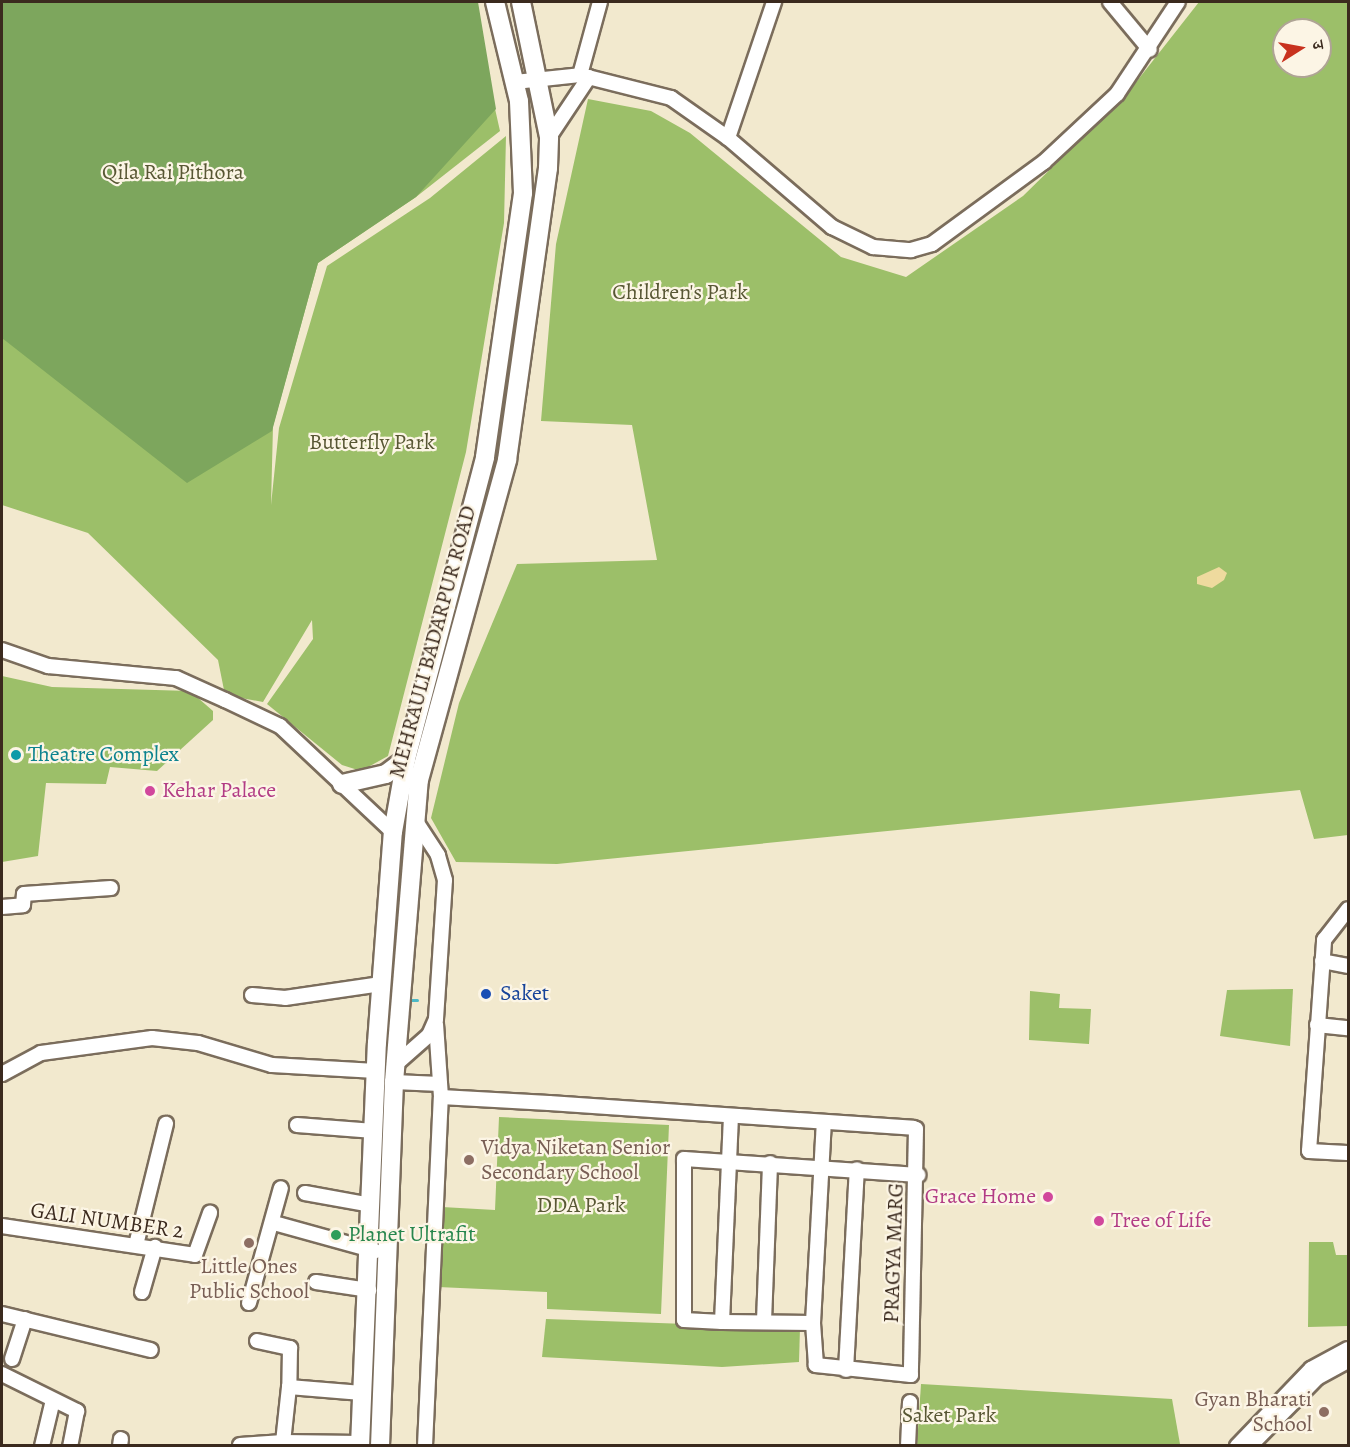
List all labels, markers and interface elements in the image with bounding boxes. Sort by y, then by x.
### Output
north arrow [1272,18,1332,78]
text: उ [1306,39,1329,51]
park label: Qila Rai Pithora [102,160,244,186]
park label: Children's Park [612,280,748,306]
park label: Butterfly Park [309,430,435,456]
street label: MEHRAULI BADARPUR ROAD [384,503,482,781]
place label: Theatre Complex [28,742,179,768]
marker: Theatre Complex [9,748,23,762]
place label: Kehar Palace [162,778,276,804]
marker: Kehar Palace [143,784,157,798]
place label: Saket [500,981,549,1007]
marker: Saket [477,985,495,1003]
place label: Vidya Niketan Senior Secondary School [481,1134,670,1186]
marker: Vidya Niketan Senior Secondary School [462,1153,476,1167]
street label: PRAGYA MARG [878,1182,910,1324]
place label: Grace Home [925,1184,1036,1210]
marker: Grace Home [1041,1190,1055,1204]
park label: DDA Park [536,1193,626,1219]
street label: GALI NUMBER 2 [29,1197,185,1245]
place label: Tree of Life [1111,1208,1211,1234]
marker: Tree of Life [1092,1214,1106,1228]
place label: Planet Ultrafit [348,1222,476,1248]
marker: Planet Ultrafit [329,1228,343,1242]
marker: Little Ones Public School [242,1236,256,1250]
place label: Little Ones Public School [189,1253,309,1304]
place label: Gyan Bharati School [1195,1386,1312,1438]
park label: Saket Park [902,1403,996,1429]
marker: Gyan Bharati School [1317,1405,1331,1419]

